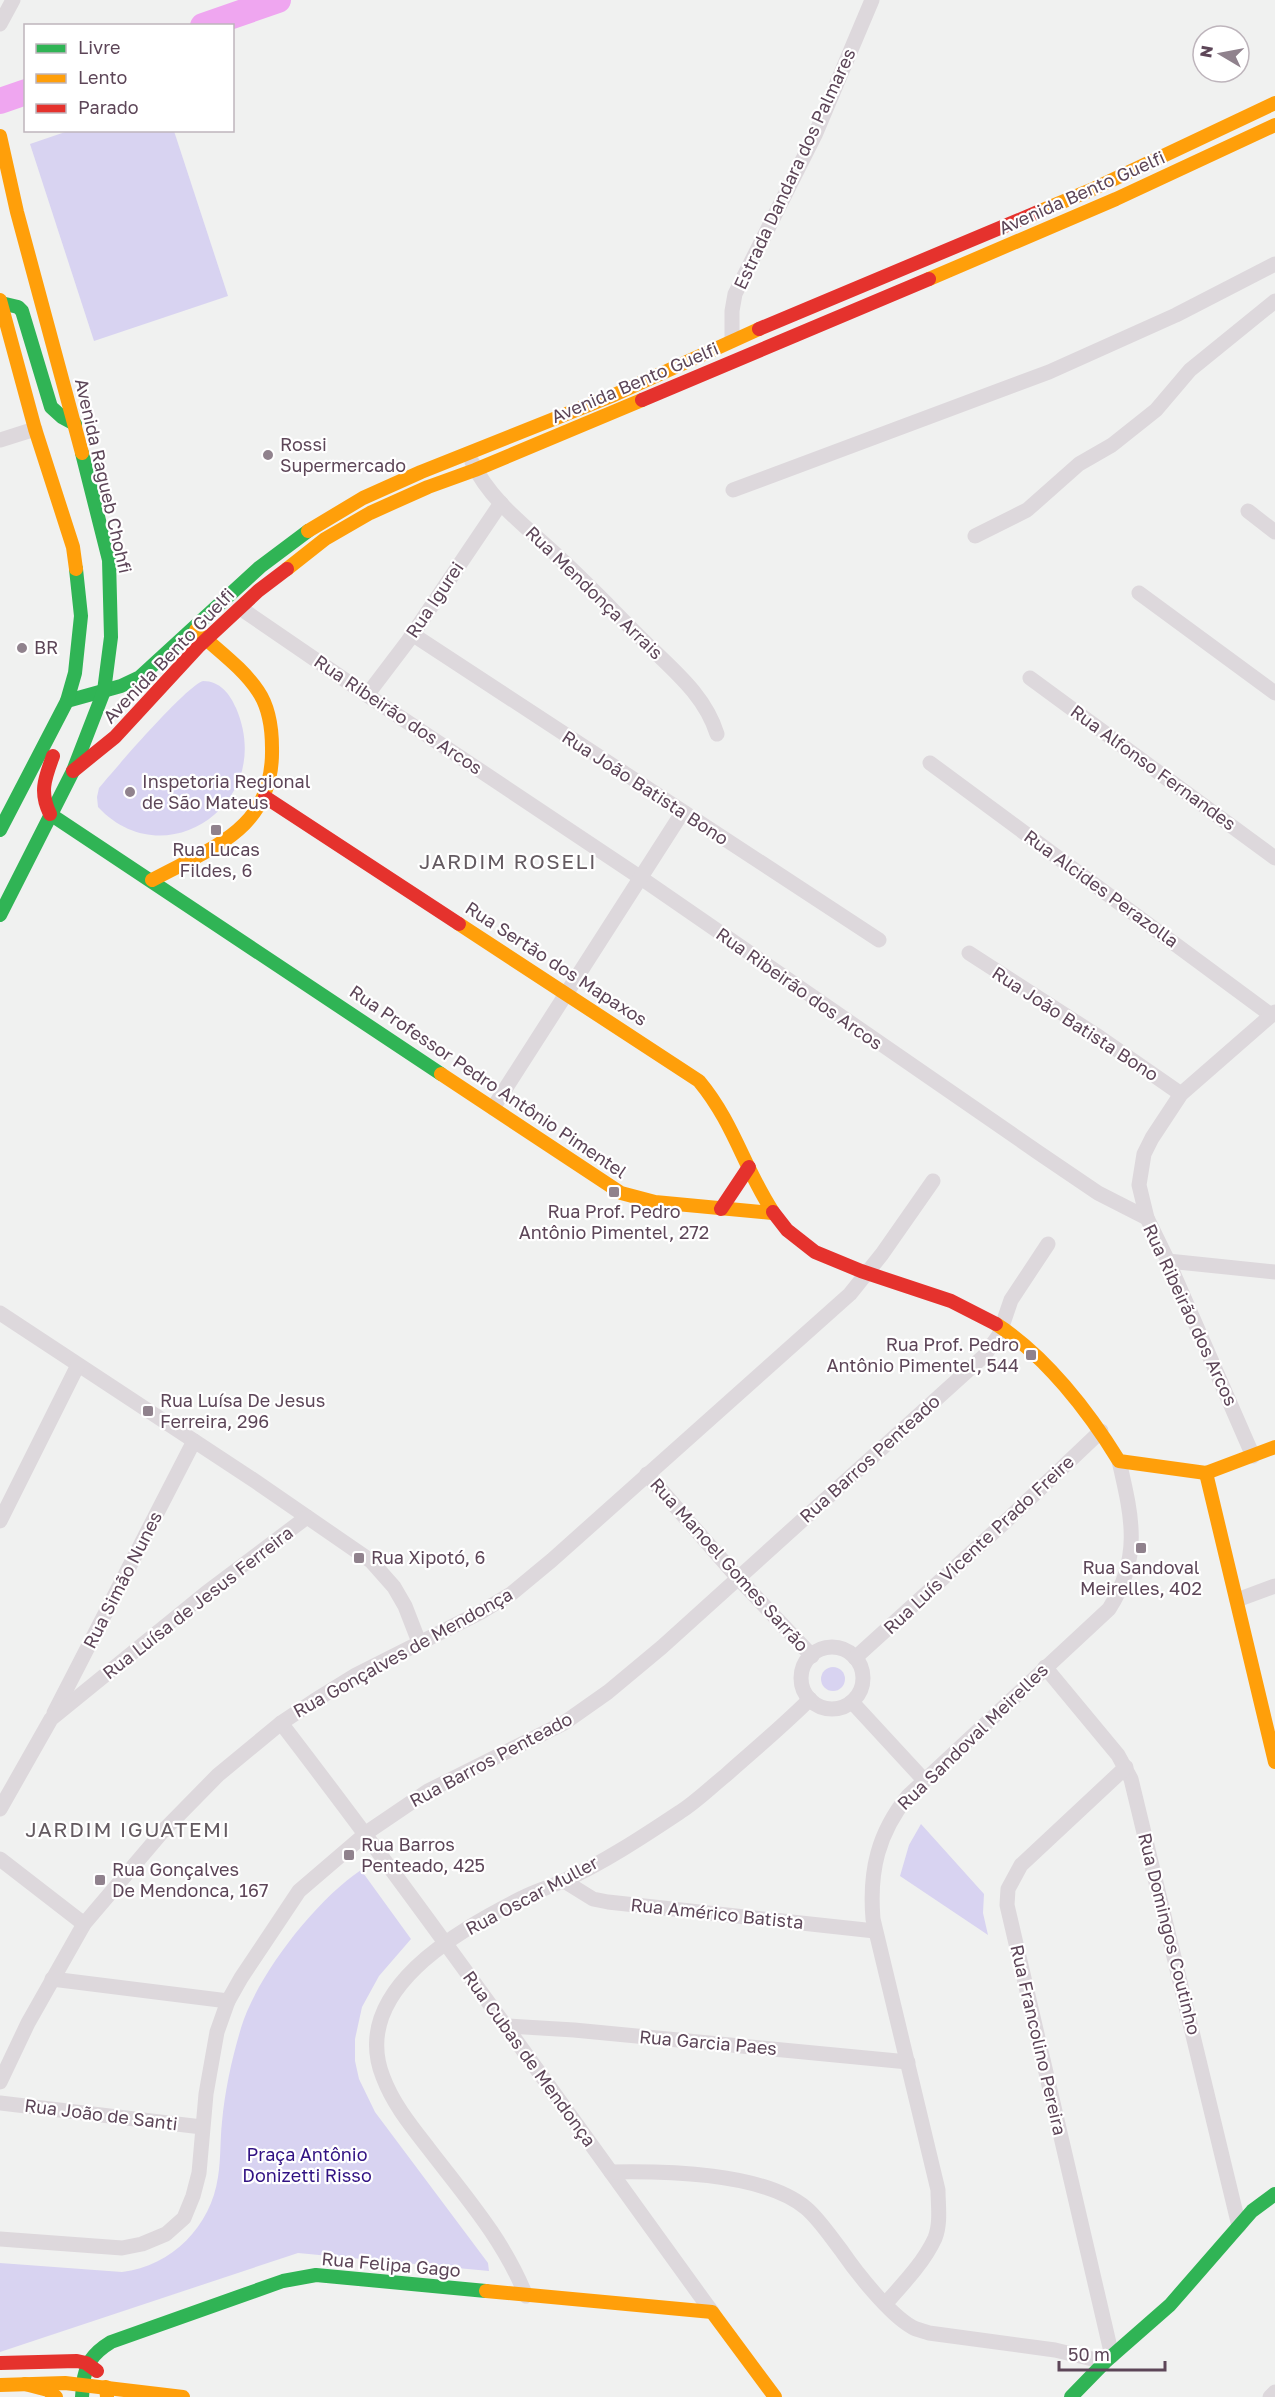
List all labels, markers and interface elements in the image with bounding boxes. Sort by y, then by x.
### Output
legend [24,24,234,132]
north arrow [1191,24,1251,84]
text: Livre [78,36,120,58]
text: N [1195,44,1217,59]
street label: Estrada Dandara dos Palmares [728,45,860,293]
text: Lento [78,66,127,88]
text: Parado [78,96,139,118]
street label: Avenida Bento Guelfi [995,146,1168,239]
street label: Avenida Bento Guelfi [548,337,722,427]
street label: Avenida Ragueb Chohfi [71,376,137,575]
place label: Rossi Supermercado [280,433,406,476]
marker: Rossi Supermercado [261,448,275,462]
street label: Rua Mendonça Arrais [521,521,668,664]
street label: Rua Igurei [401,557,468,642]
street label: Avenida Bento Guelfi [98,583,239,728]
place label: BR [34,636,58,658]
marker: BR [15,641,29,655]
street label: Rua Ribeirão dos Arcos [310,650,487,779]
street label: Rua Alfonso Fernandes [1067,700,1241,835]
street label: Rua João Batista Bono [558,725,733,849]
place label: Inspetoria Regional de São Mateus [142,770,311,813]
marker: Inspetoria Regional de São Mateus [123,785,137,799]
marker: Rua Lucas Fildes, 6 [209,823,223,837]
street label: Rua Alcides Perazolla [1020,825,1183,952]
place label: Rua Lucas Fildes, 6 [172,838,260,881]
district label: JARDIM ROSELI [419,848,597,874]
street label: Rua Sertão dos Mapaxos [462,896,651,1030]
street label: Rua Ribeirão dos Arcos [712,922,887,1054]
street label: Rua João Batista Bono [988,961,1163,1085]
street label: Rua Professor Pedro Antônio Pimentel [346,980,632,1183]
marker: Rua Prof. Pedro Antônio Pimentel, 272 [607,1185,621,1199]
place label: Rua Prof. Pedro Antônio Pimentel, 272 [519,1200,709,1243]
street label: Rua Ribeirão dos Arcos [1139,1220,1243,1409]
place label: Rua Prof. Pedro Antônio Pimentel, 544 [826,1333,1019,1376]
marker: Rua Prof. Pedro Antônio Pimentel, 544 [1024,1348,1038,1362]
place label: Rua Luísa De Jesus Ferreira, 296 [160,1389,325,1432]
street label: Rua Barros Penteado [795,1390,944,1527]
marker: Rua Luísa De Jesus Ferreira, 296 [141,1404,155,1418]
street label: Rua Luís Vicente Prado Freire [878,1450,1078,1638]
street label: Rua Manoel Gomes Sarrão [646,1473,814,1656]
street label: Rua Simão Nunes [78,1507,166,1652]
street label: Rua Luísa de Jesus Ferreira [98,1521,297,1683]
marker: Rua Sandoval Meirelles, 402 [1134,1541,1148,1555]
place label: Rua Xipotó, 6 [371,1546,485,1568]
marker: Rua Xipotó, 6 [352,1551,366,1565]
place label: Rua Sandoval Meirelles, 402 [1080,1556,1202,1599]
street label: Rua Gonçalves de Mendonça [289,1583,516,1722]
street label: Rua Sandoval Meirelles [892,1659,1052,1814]
street label: Rua Barros Penteado [405,1707,576,1811]
district label: JARDIM IGUATEMI [25,1816,231,1842]
street label: Rua Domingos Coutinho [1134,1830,1206,2037]
place label: Rua Barros Penteado, 425 [361,1833,485,1876]
marker: Rua Barros Penteado, 425 [342,1848,356,1862]
street label: Rua Oscar Muller [461,1851,602,1939]
place label: Rua Gonçalves De Mendonca, 167 [112,1858,269,1901]
marker: Rua Gonçalves De Mendonca, 167 [93,1873,107,1887]
street label: Rua Américo Batista [630,1893,805,1933]
street label: Rua Francolino Pereira [1006,1942,1072,2137]
street label: Rua Cubas de Mendonça [459,1966,601,2151]
street label: Rua Garcia Paes [638,2025,778,2059]
street label: Rua João de Santi [23,2094,179,2134]
park label: Praça Antônio Donizetti Risso [242,2143,372,2186]
street label: Rua Felipa Gago [321,2247,462,2281]
scale bar [1059,2334,1166,2372]
text: 50 m [1068,2343,1110,2365]

